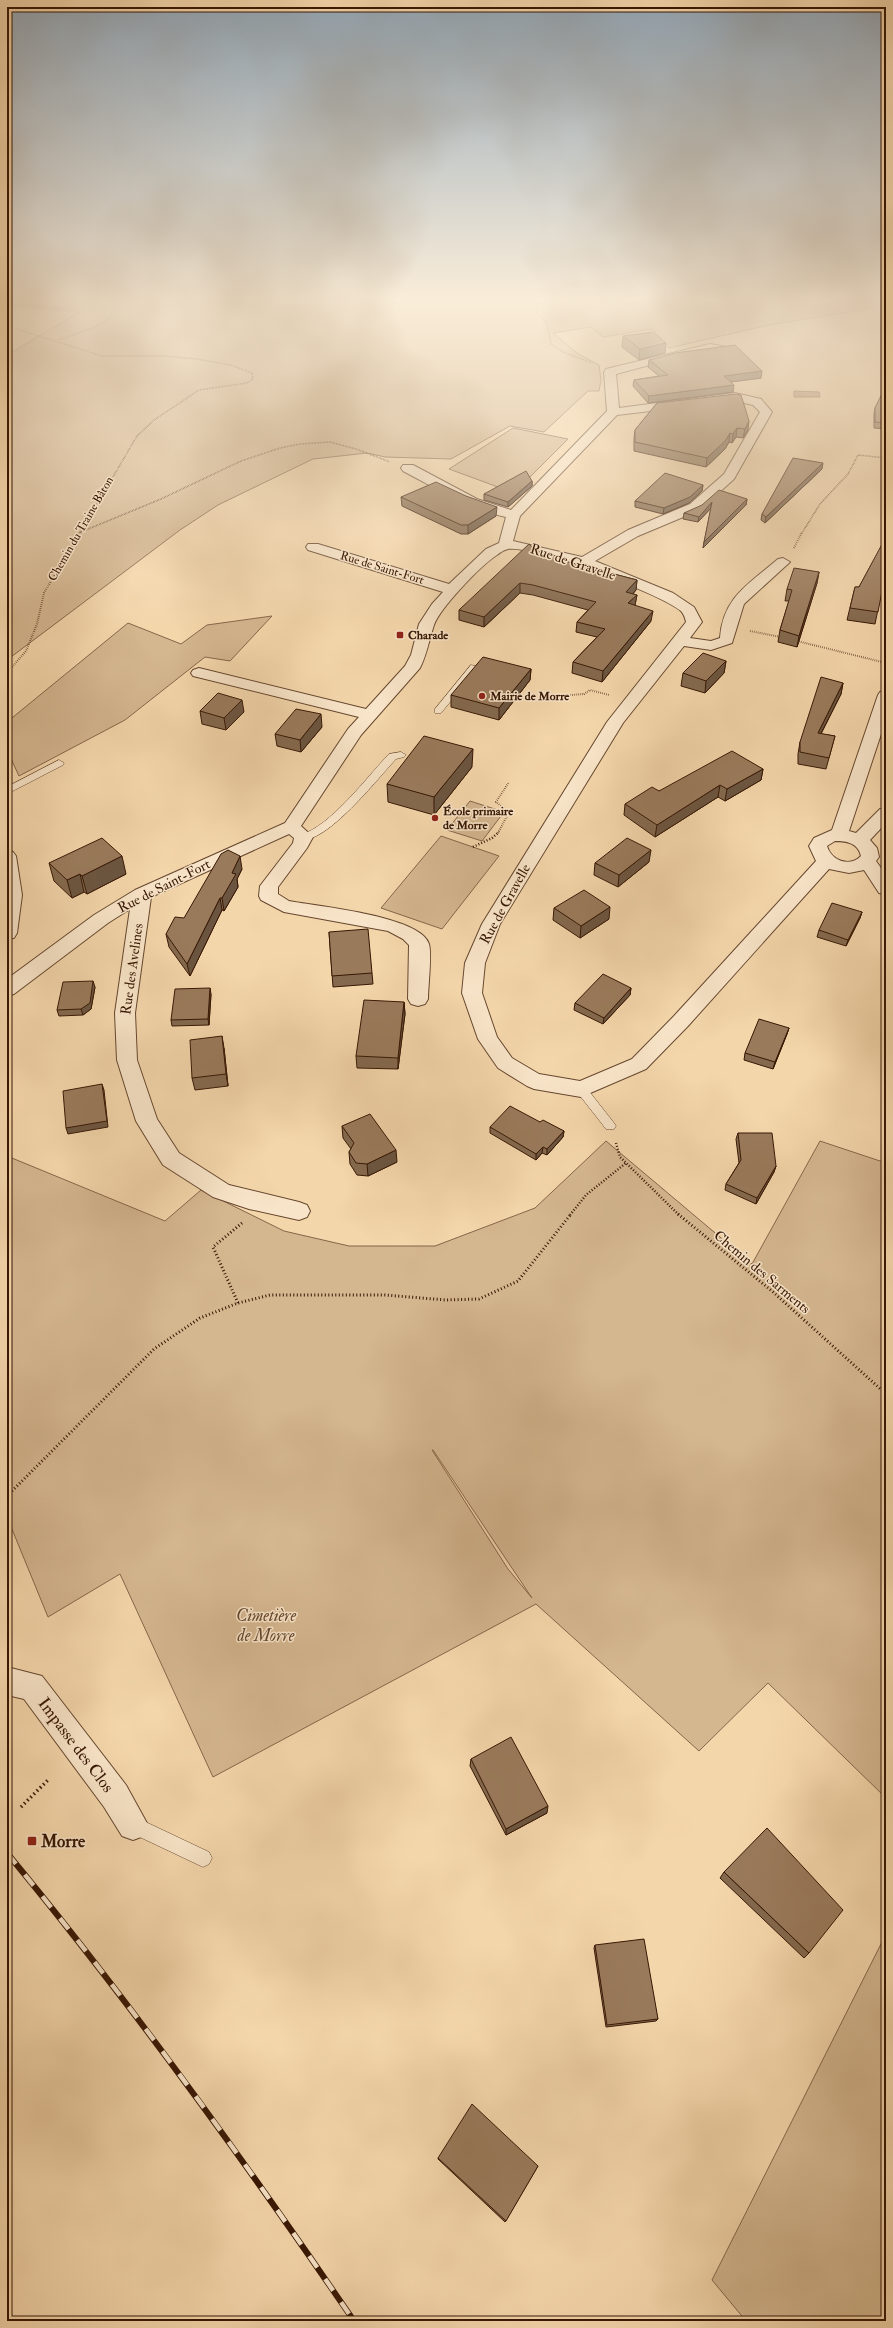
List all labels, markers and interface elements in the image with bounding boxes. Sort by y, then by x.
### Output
street label: Chemin du Traine Bâton [45,474,117,584]
street label: Rue de Gravelle [528,540,618,584]
street label: Rue de Saint-Fort [338,548,426,588]
place label: Charade [408,628,449,643]
marker: Charade [395,630,405,640]
place label: Mairie de Morre [489,689,570,704]
marker: Mairie de Morre [477,691,487,701]
place label: École primaire de Morre [443,804,514,833]
marker: École primaire de Morre [430,813,440,823]
street label: Rue de Saint-Fort [115,855,213,917]
street label: Rue de Gravelle [476,861,534,947]
street label: Rue des Avelines [117,922,147,1016]
street label: Chemin des Sarments [710,1227,814,1317]
park label: Cimetière de Morre [236,1605,296,1646]
street label: Impasse des Clos [33,1693,119,1797]
place label: Morre [40,1831,86,1852]
marker: Morre [26,1835,38,1847]

